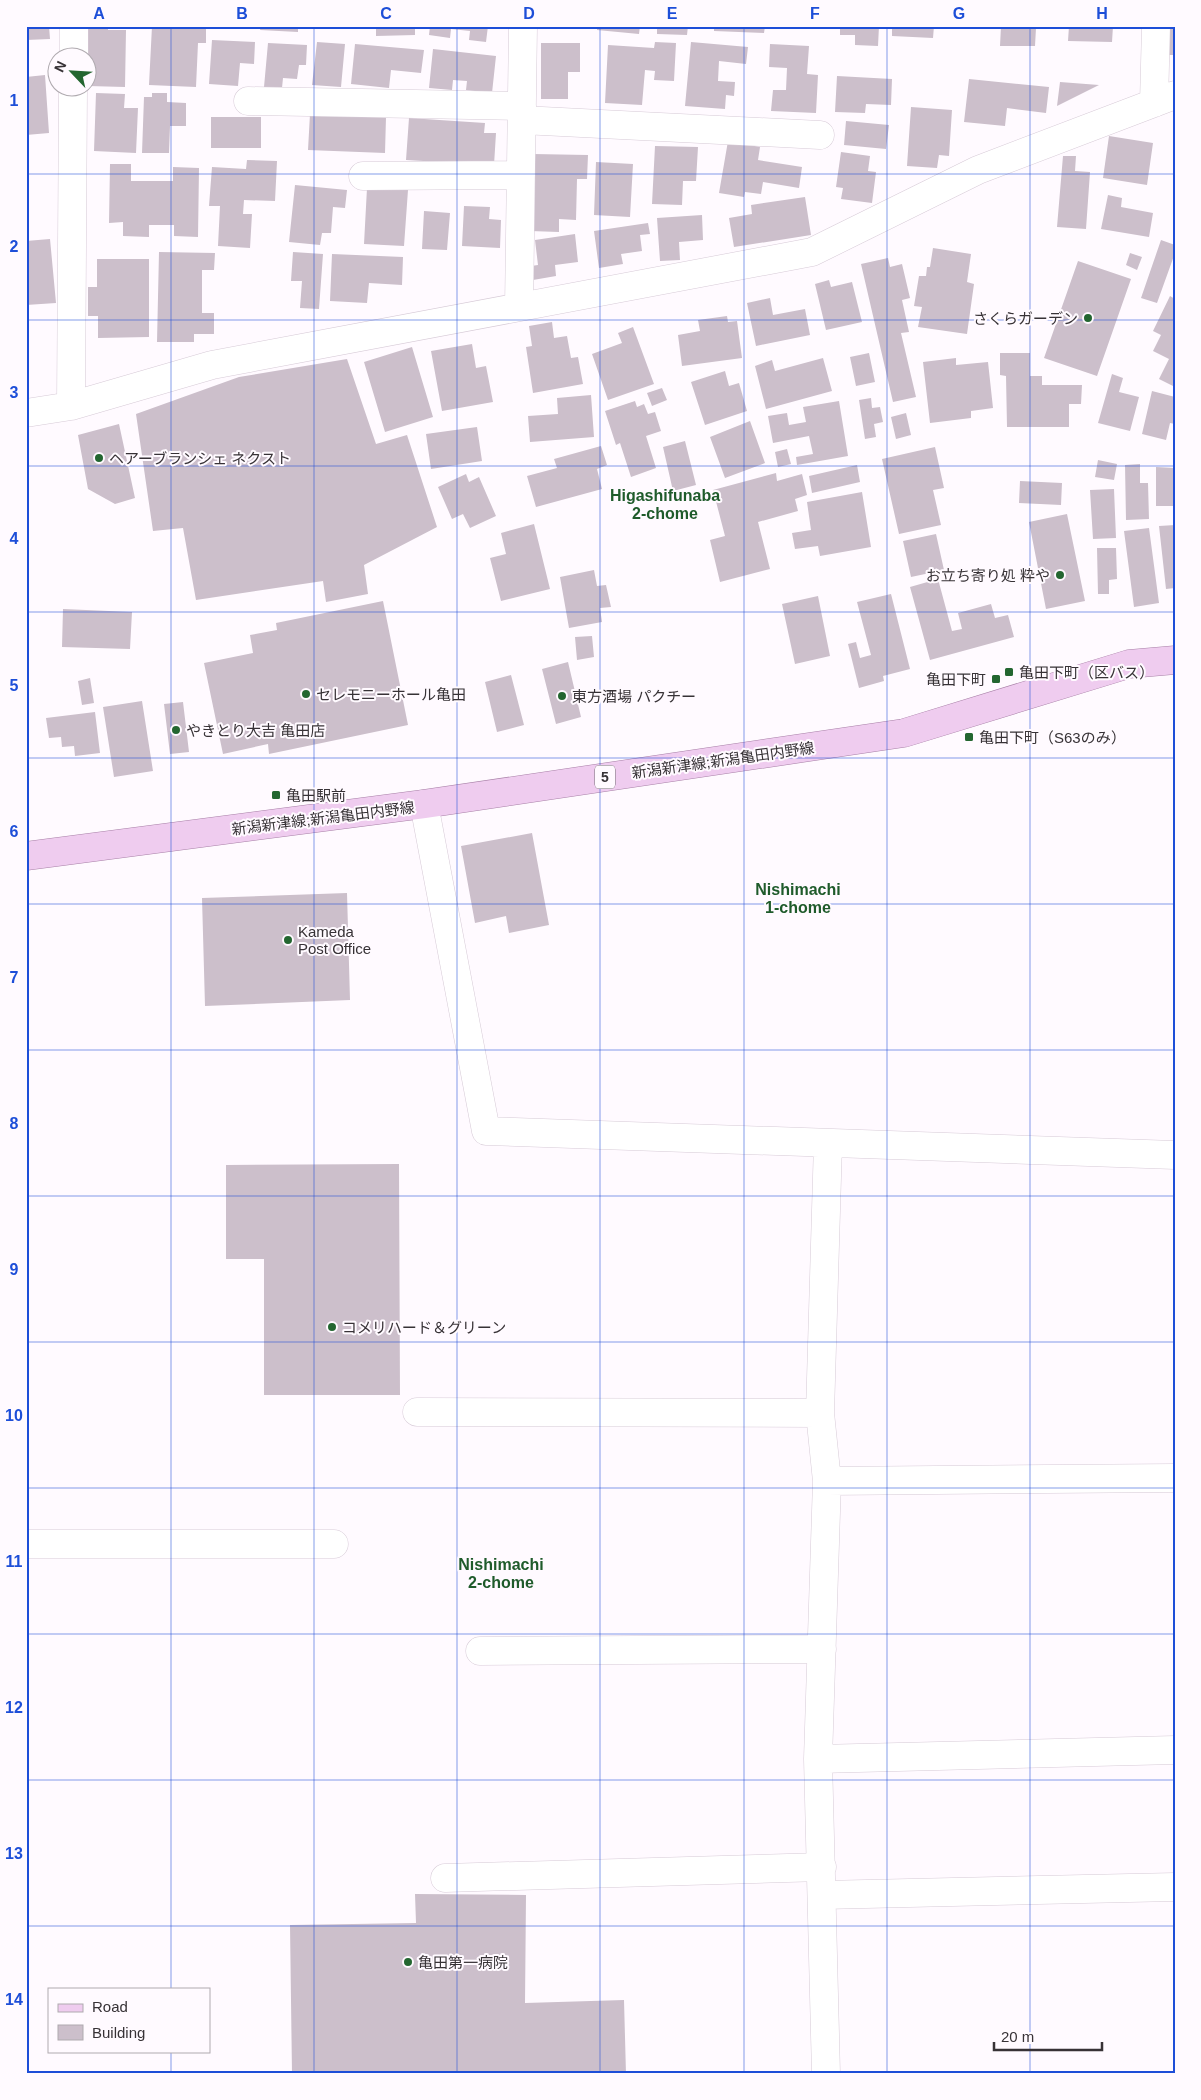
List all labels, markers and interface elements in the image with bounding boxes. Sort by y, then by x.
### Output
text: A [93,5,105,22]
text: B [236,5,248,22]
text: C [380,5,392,22]
text: D [523,5,535,22]
text: E [667,5,678,22]
text: F [810,5,820,22]
text: G [953,5,965,22]
text: H [1096,5,1108,22]
north arrow [48,48,98,98]
text: N [51,59,70,74]
text: 1 [10,92,19,109]
text: 2 [10,238,19,255]
place label: さくらガーデン [973,310,1078,327]
marker: さくらガーデン [1082,312,1094,324]
text: 3 [10,384,19,401]
place label: ヘアーブランシェ ネクスト [109,450,291,467]
marker: ヘアーブランシェ ネクスト [93,452,105,464]
district label: Higashifunaba 2-chome [610,487,720,522]
text: 4 [10,530,19,547]
place label: お立ち寄り処 粋や [926,567,1050,584]
marker: お立ち寄り処 粋や [1054,569,1066,581]
place label: 亀田下町（区バス） [1019,664,1154,681]
marker: 亀田下町（区バス） [1003,666,1015,678]
place label: 亀田下町 [926,671,986,688]
marker: 亀田下町 [990,673,1002,685]
text: 5 [10,677,19,694]
place label: セレモニーホール亀田 [316,686,466,703]
marker: セレモニーホール亀田 [300,688,312,700]
place label: 東方酒場 パクチー [572,688,696,705]
marker: 東方酒場 パクチー [556,690,568,702]
place label: やきとり大吉 亀田店 [186,722,325,739]
marker: やきとり大吉 亀田店 [170,724,182,736]
place label: 亀田下町（S63のみ） [979,729,1126,746]
marker: 亀田下町（S63のみ） [963,731,975,743]
street label: 新潟新津線;新潟亀田内野線 [631,739,815,781]
road number: 5 [595,766,615,789]
place label: 亀田駅前 [286,787,346,804]
marker: 亀田駅前 [270,789,282,801]
street label: 新潟新津線;新潟亀田内野線 [231,798,415,838]
text: 6 [10,823,19,840]
district label: Nishimachi 1-chome [755,881,841,916]
place label: Kameda Post Office [298,923,371,957]
marker: Kameda Post Office [282,934,294,946]
text: 7 [10,969,19,986]
text: 8 [10,1115,19,1132]
text: 9 [10,1261,19,1278]
place label: コメリハード＆グリーン [342,1319,506,1336]
marker: コメリハード＆グリーン [326,1321,338,1333]
text: 10 [5,1407,23,1424]
text: 11 [6,1553,23,1570]
district label: Nishimachi 2-chome [458,1556,544,1591]
text: 12 [5,1699,23,1716]
text: 13 [5,1845,23,1862]
place label: 亀田第一病院 [418,1954,508,1971]
marker: 亀田第一病院 [402,1956,414,1968]
legend [48,1988,210,2052]
text: 14 [5,1991,23,2008]
text: Road [92,1998,128,2015]
scale bar [994,2020,1101,2052]
text: Building [92,2024,145,2041]
text: 20 m [1001,2028,1034,2045]

